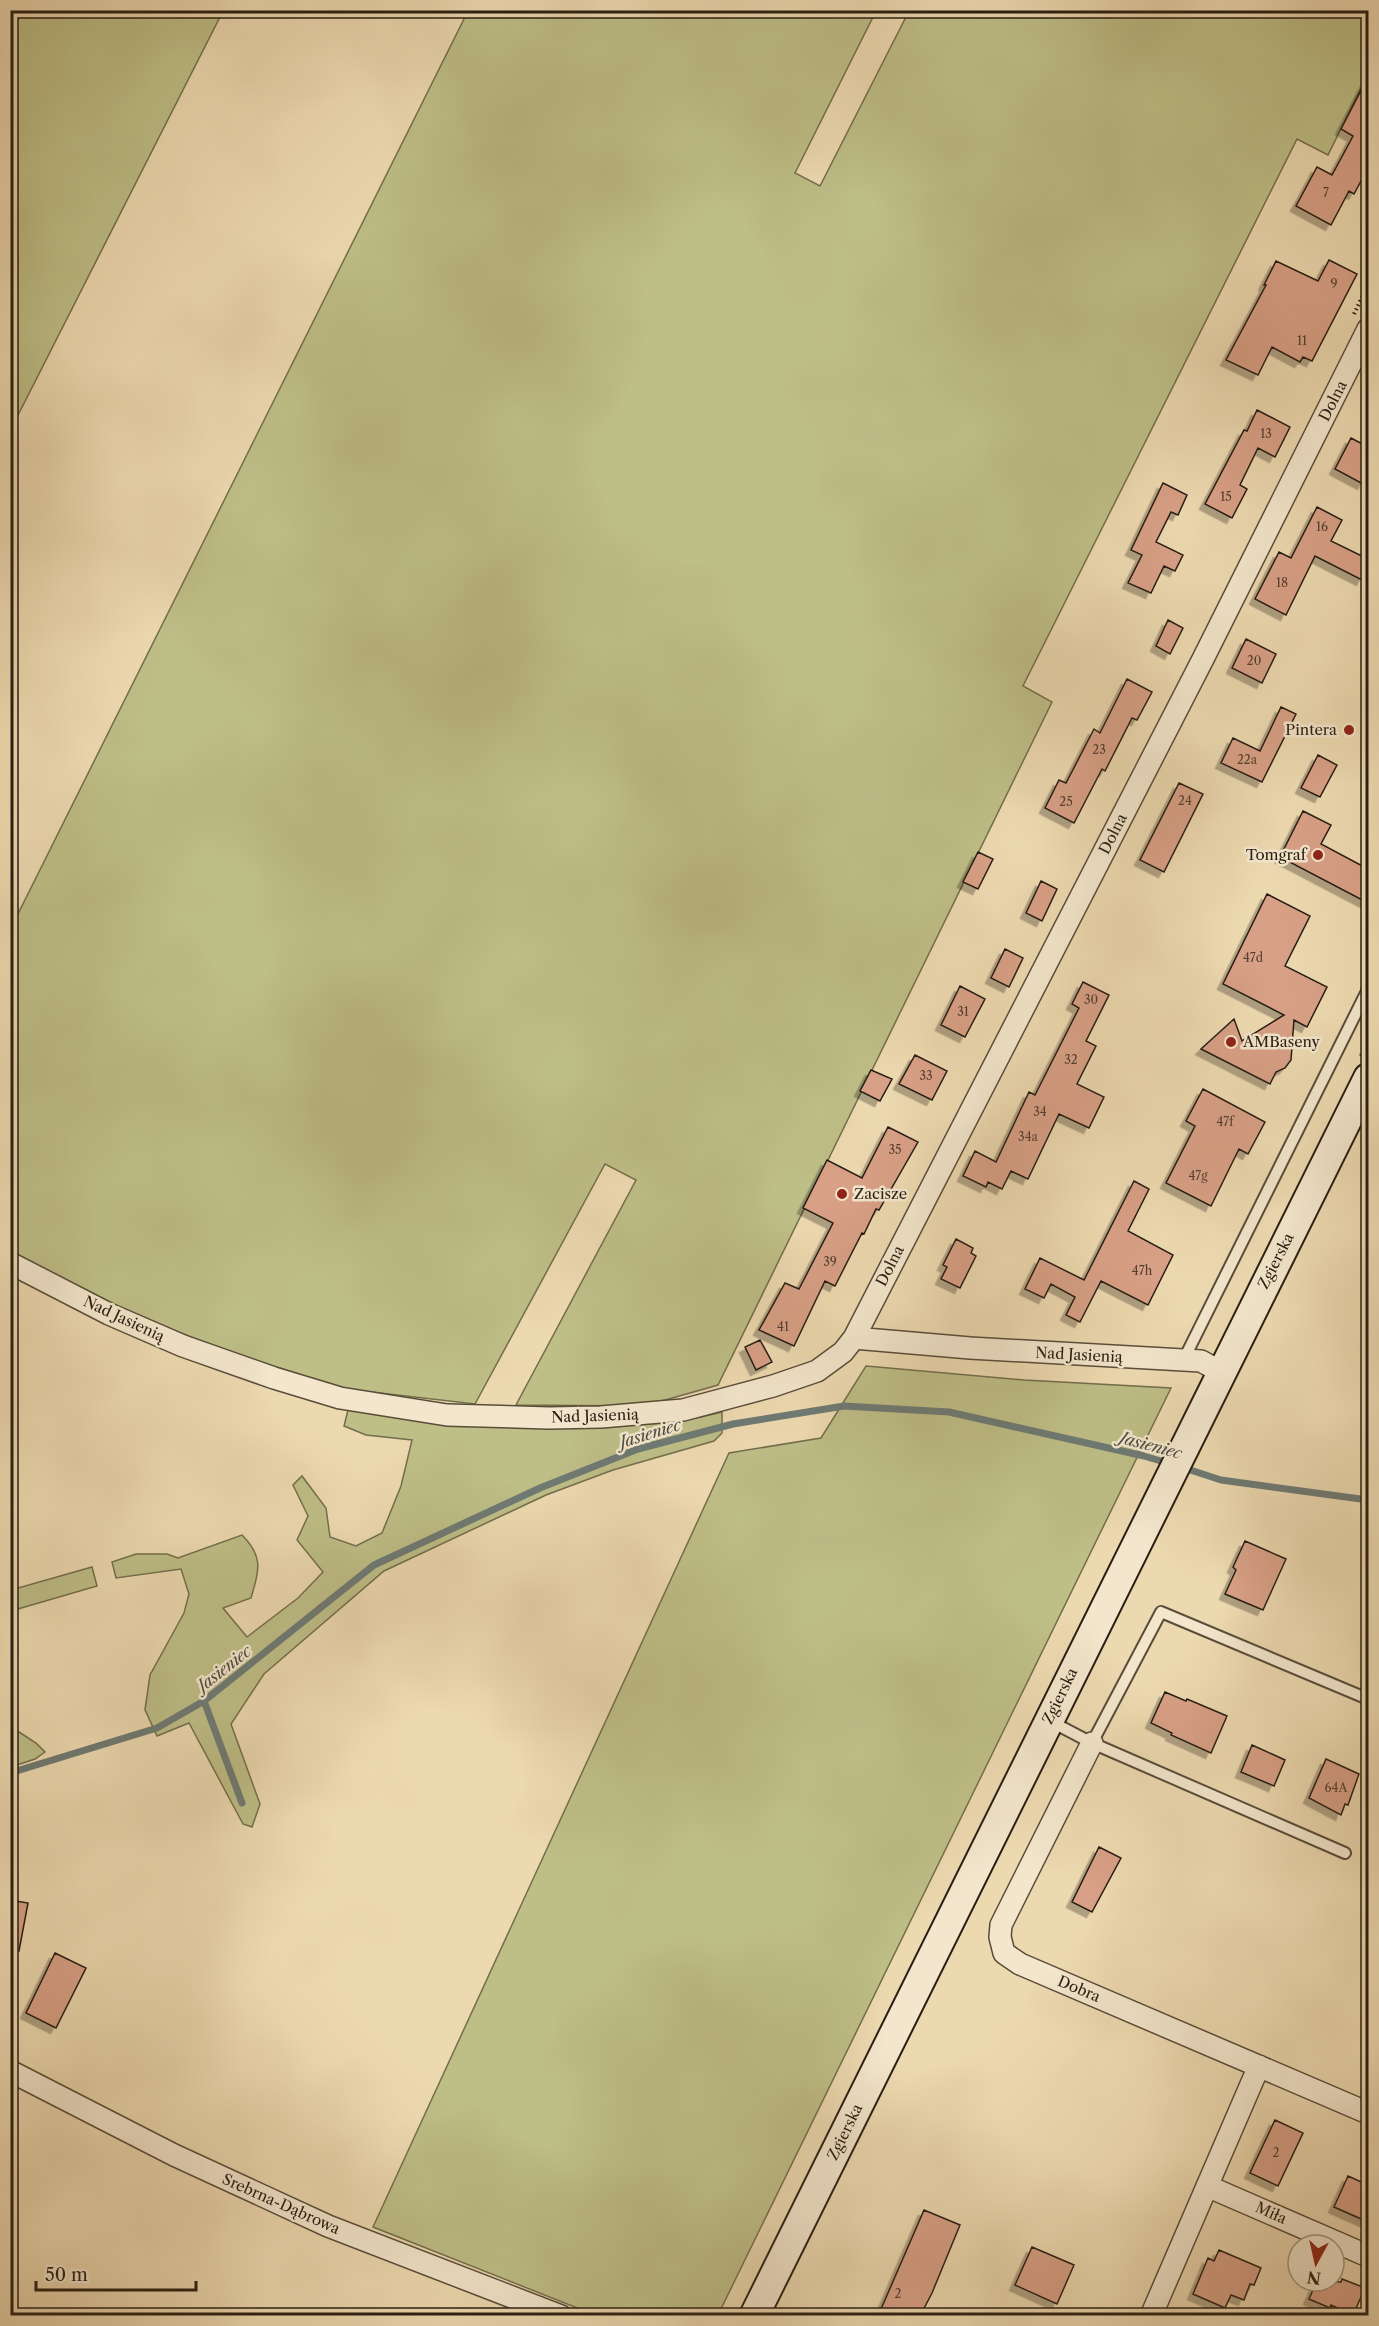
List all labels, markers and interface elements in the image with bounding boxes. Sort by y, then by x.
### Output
house number: 7 [1323,185,1329,200]
house number: 9 [1330,276,1338,291]
house number: 11 [1297,333,1307,348]
street label: Dolna [1314,377,1351,424]
house number: 13 [1260,426,1272,441]
house number: 15 [1220,489,1232,504]
house number: 16 [1316,519,1328,534]
house number: 18 [1276,575,1288,590]
house number: 20 [1247,653,1261,668]
place label: Pintera [1285,720,1337,739]
marker: Pintera [1342,723,1356,737]
house number: 23 [1092,742,1106,757]
house number: 22a [1237,752,1258,767]
house number: 24 [1178,793,1192,808]
house number: 25 [1059,794,1073,809]
street label: Dolna [1094,810,1131,857]
place label: Tomgraf [1246,845,1308,864]
marker: Tomgraf [1311,848,1325,862]
house number: 47d [1243,950,1264,965]
house number: 30 [1084,992,1098,1007]
house number: 31 [957,1004,969,1019]
place label: AMBaseny [1242,1032,1321,1051]
marker: AMBaseny [1224,1035,1238,1049]
house number: 32 [1064,1052,1078,1067]
house number: 33 [919,1068,933,1083]
house number: 34 [1033,1104,1047,1119]
house number: 47f [1216,1114,1235,1129]
house number: 34a [1018,1129,1039,1144]
house number: 35 [888,1142,902,1157]
house number: 47g [1188,1168,1208,1183]
place label: Zacisze [854,1184,907,1203]
marker: Zacisze [835,1187,849,1201]
street label: Zgierska [1253,1230,1298,1292]
street label: Dolna [871,1242,908,1289]
house number: 39 [823,1254,837,1269]
house number: 47h [1132,1263,1153,1278]
street label: Nad Jasienią [81,1291,168,1346]
house number: 41 [777,1319,789,1334]
street label: Nad Jasienią [1035,1343,1123,1366]
street label: Nad Jasienią [551,1404,639,1427]
water label: Jasieniec [612,1414,684,1453]
water label: Jasieniec [1113,1426,1185,1463]
water label: Jasieniec [189,1640,256,1698]
street label: Zgierska [1038,1665,1081,1727]
house number: 64A [1325,1780,1349,1795]
street label: Dobra [1055,1971,1103,2006]
street label: Zgierska [823,2101,866,2163]
house number: 2 [1273,2145,1280,2160]
street label: Srebrna-Dąbrowa [219,2169,343,2238]
street label: Miła [1253,2197,1290,2228]
north arrow [1286,2233,1346,2293]
scale bar [36,2254,196,2292]
text: 50 m [45,2264,88,2286]
text: N [1306,2267,1322,2289]
house number: 2 [895,2286,902,2301]

